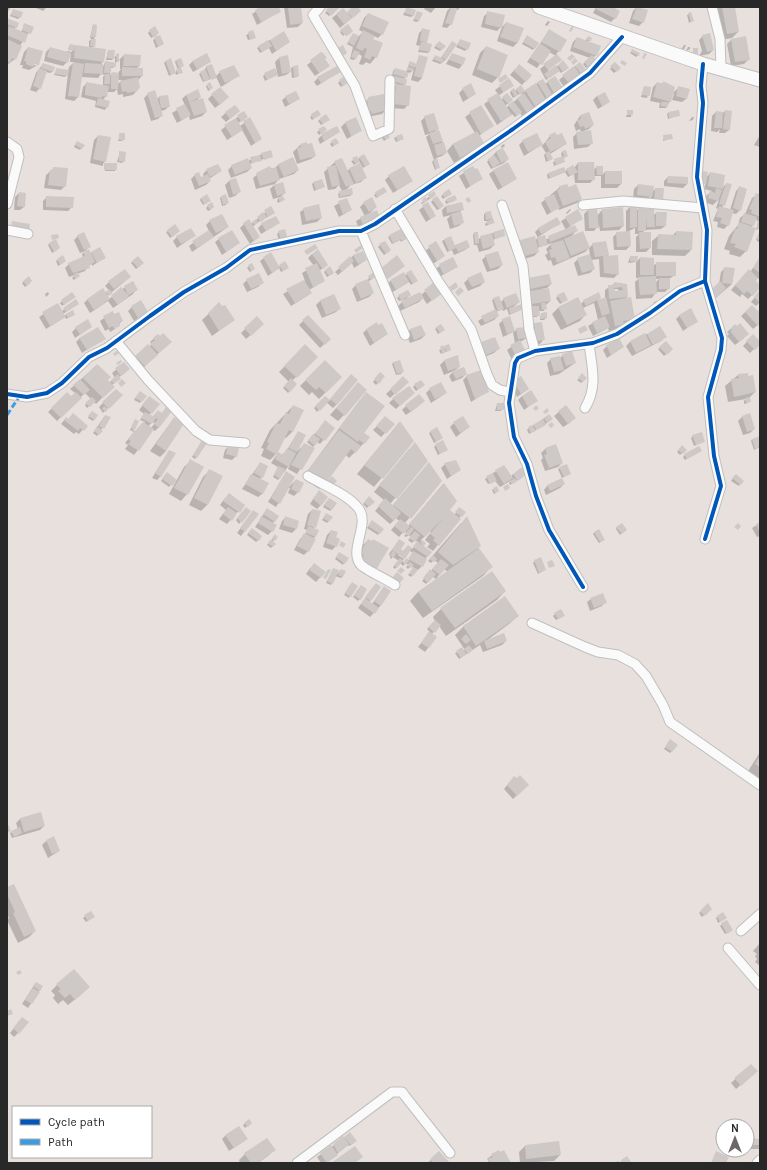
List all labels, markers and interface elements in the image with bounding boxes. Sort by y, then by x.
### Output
legend [12,1106,152,1158]
text: Cycle path [48,1115,105,1129]
north arrow [715,1118,755,1158]
text: N [731,1122,739,1135]
text: Path [48,1135,73,1149]

